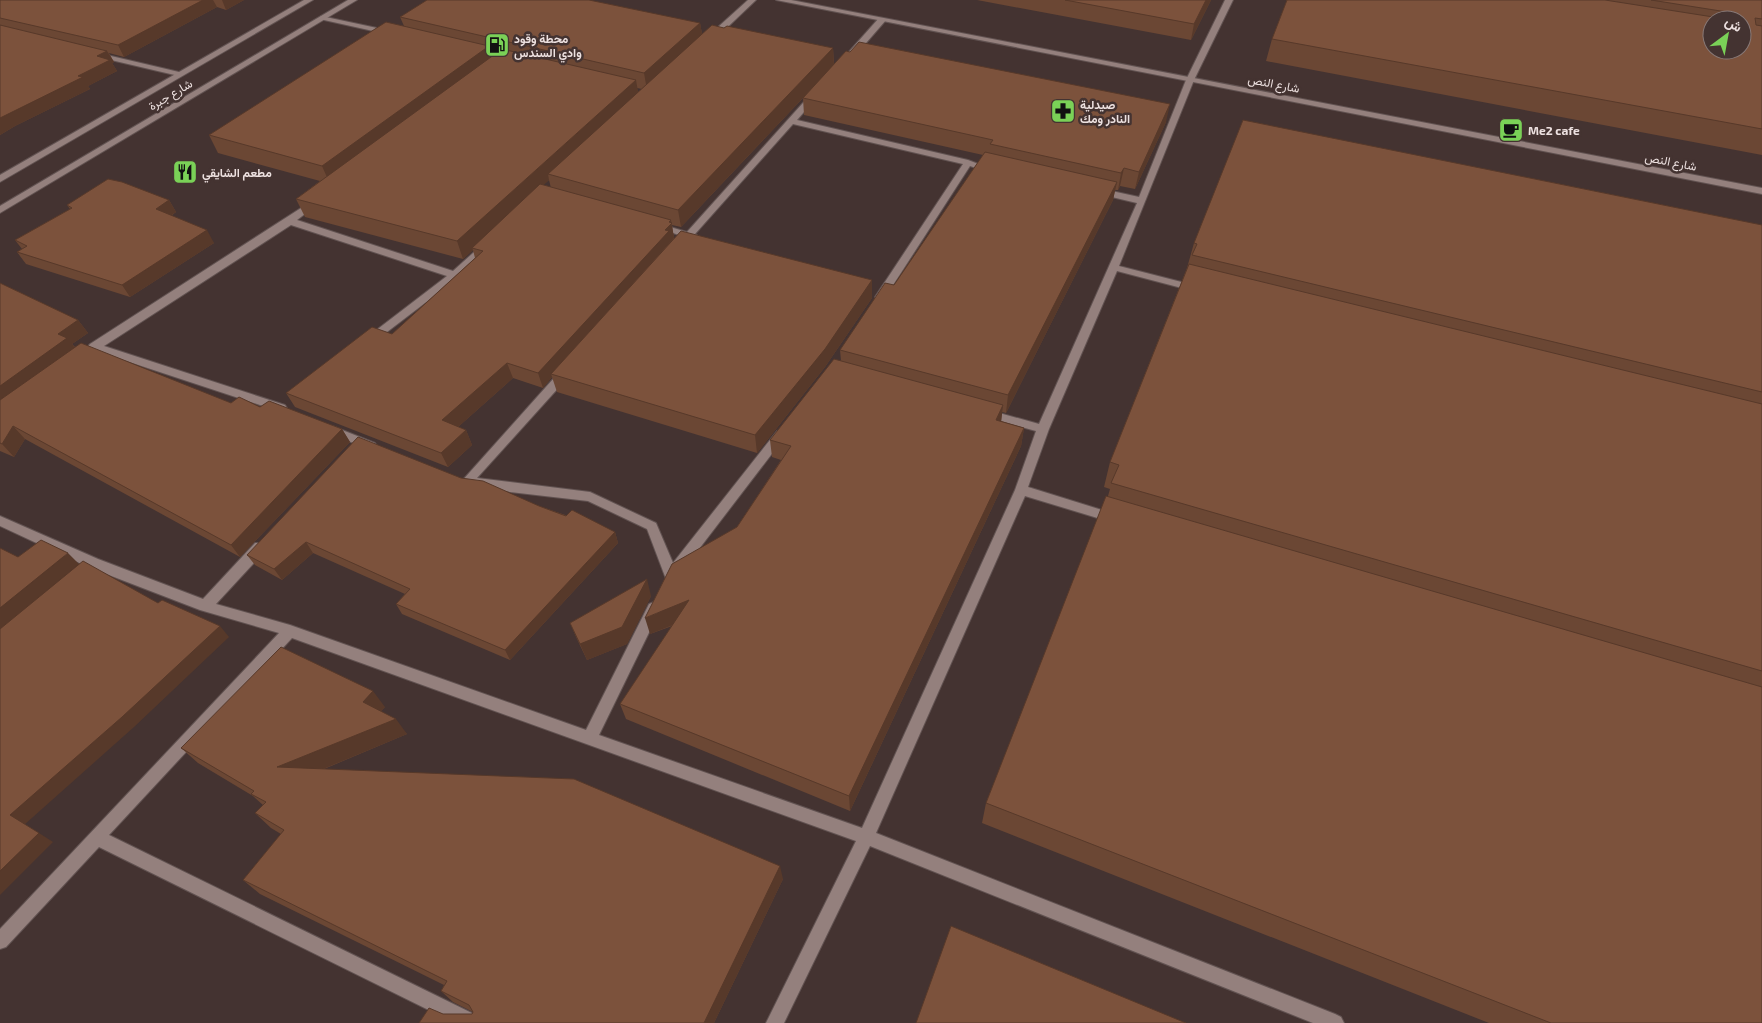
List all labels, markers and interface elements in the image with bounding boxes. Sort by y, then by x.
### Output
north arrow [1702,10,1752,60]
text: ش [1722,12,1746,36]
place label: محطة وقود وادي السندس [514,31,582,63]
fuel station icon: محطة وقود وادي السندس [484,32,510,58]
street label: شارع النص [1246,71,1301,98]
street label: شارع جبرة [146,76,196,115]
place label: صيدلية النادر ومك [1080,97,1130,127]
pharmacy icon: صيدلية النادر ومك [1050,98,1076,124]
cafe icon: Me2 cafe [1498,117,1524,143]
place label: Me2 cafe [1528,123,1580,137]
street label: شارع النص [1643,149,1698,176]
restaurant icon: مطعم الشايقي [172,159,198,185]
place label: مطعم الشايقي [202,165,272,183]

